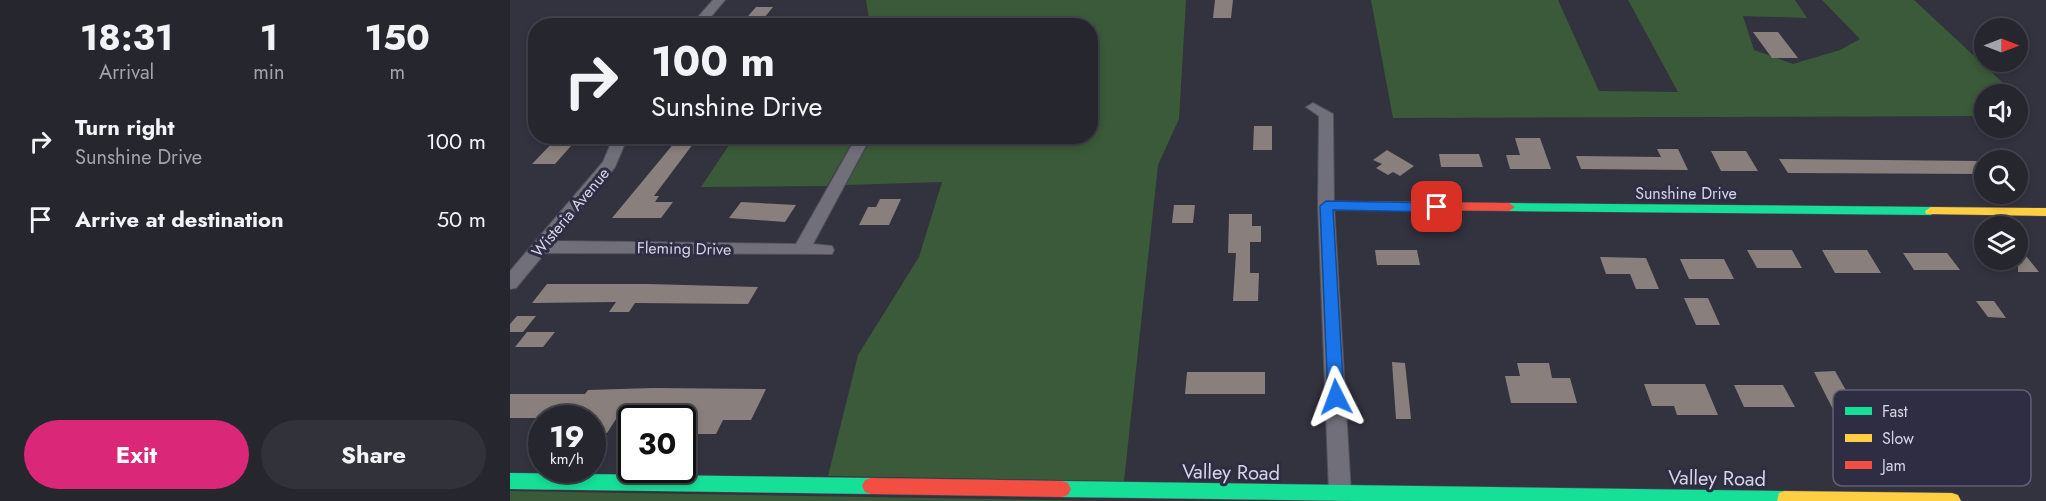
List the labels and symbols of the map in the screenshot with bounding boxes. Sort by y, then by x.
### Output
north arrow [1974,18,2028,72]
street label: Wisteria Avenue [526,163,615,262]
pin [1411,181,1462,232]
street label: Sunshine Drive [1635,182,1737,205]
street label: Fleming Drive [637,236,731,261]
position arrow [1304,365,1368,429]
legend [1833,390,2031,486]
text: Fast [1882,400,1908,423]
speed limit sign: 30 [618,405,696,483]
text: Slow [1882,427,1914,450]
text: Jam [1880,454,1906,477]
street label: Valley Road [1182,457,1280,488]
street label: Valley Road [1668,463,1766,494]

